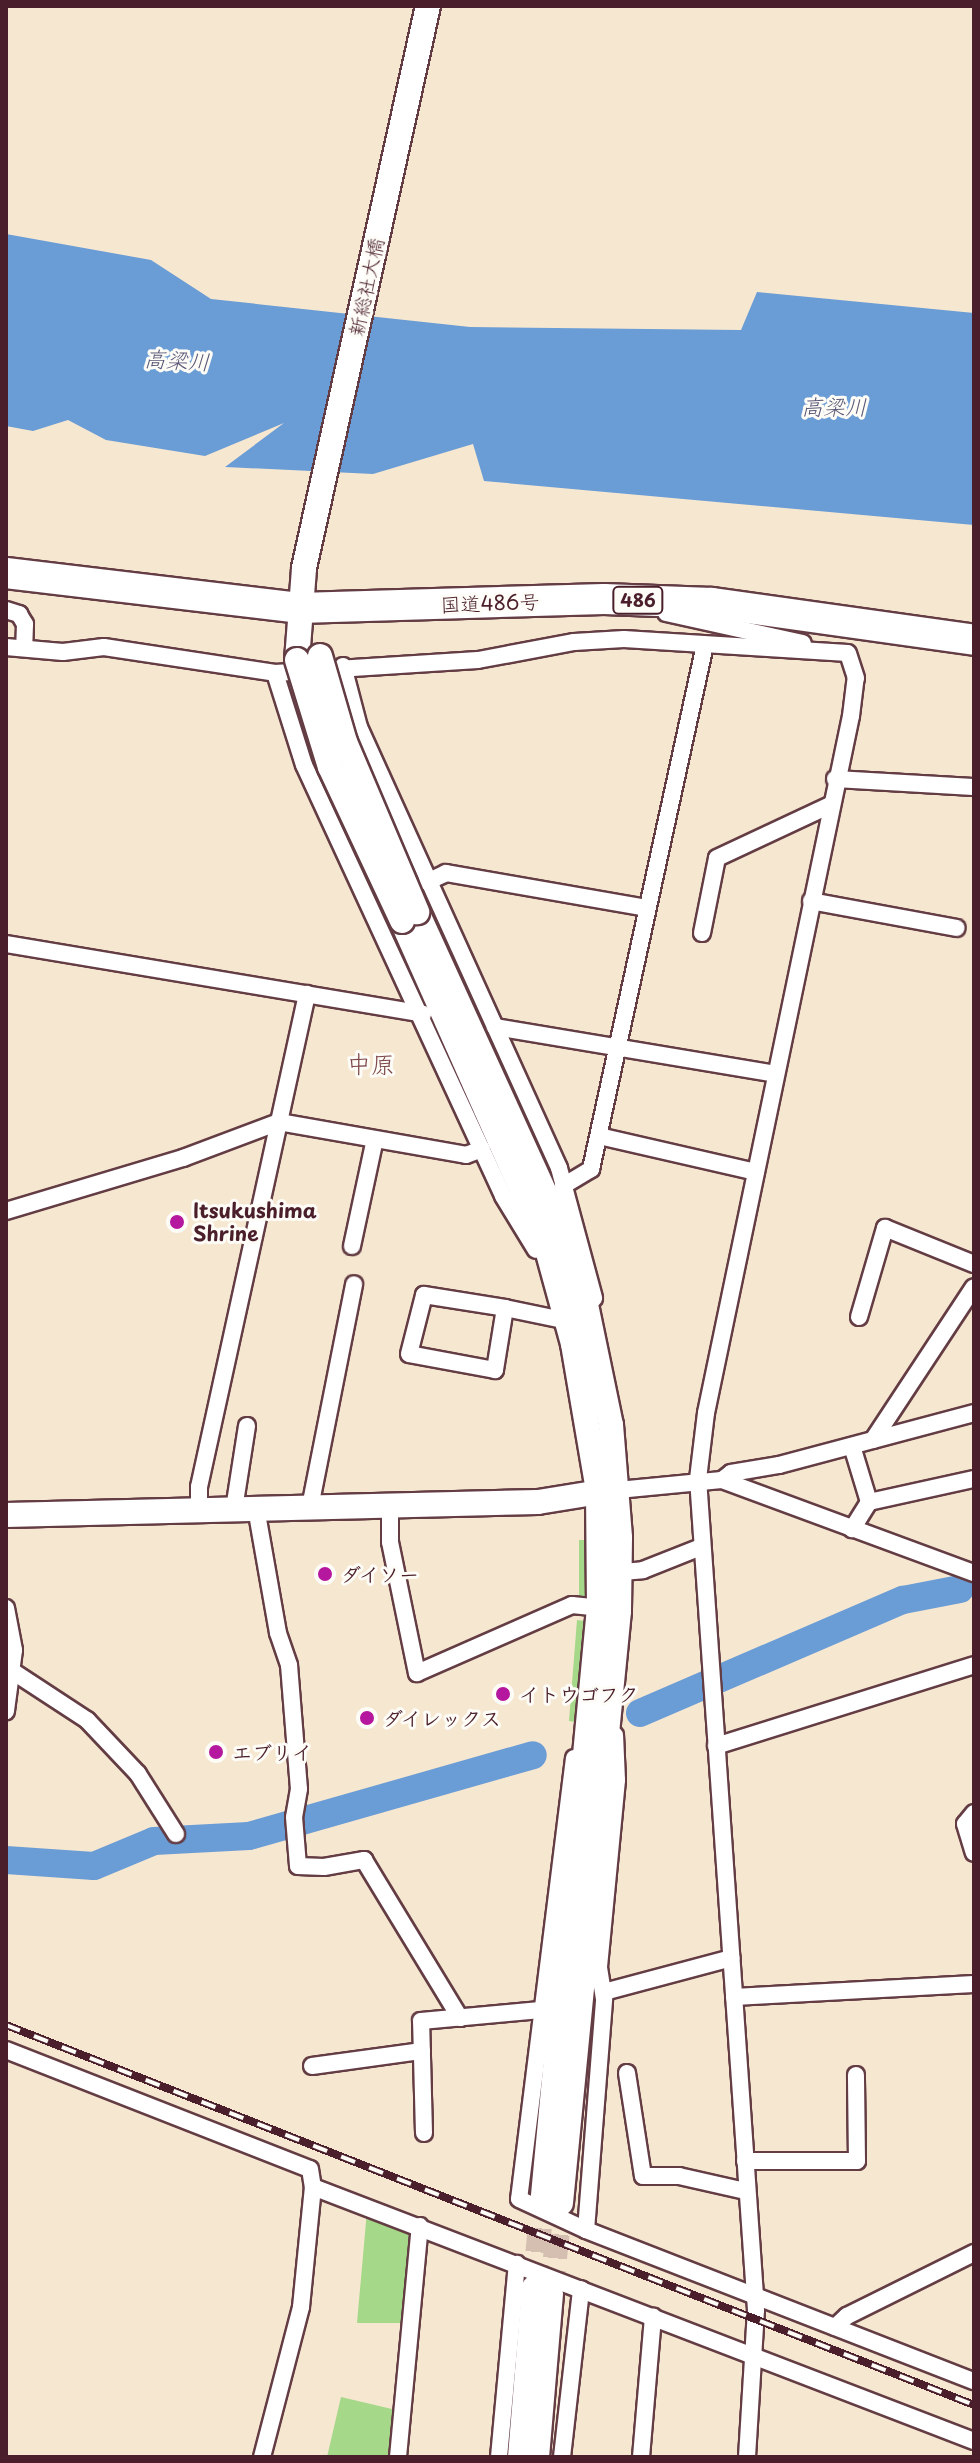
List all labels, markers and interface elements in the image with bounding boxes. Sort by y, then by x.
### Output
street label: 新総社大橋 [344,236,388,338]
water label: 高梁川 [143,344,211,374]
water label: 高梁川 [801,393,867,419]
road number: 486 [612,586,664,614]
street label: 国道486号 [440,589,540,617]
district label: 中原 [347,1050,395,1078]
place label: Itsukushima Shrine [193,1198,317,1245]
marker: Itsukushima Shrine [168,1213,186,1231]
place label: ダイソー [341,1562,421,1586]
marker: ダイソー [316,1565,334,1583]
place label: イトウゴフク [519,1682,639,1706]
marker: イトウゴフク [494,1685,512,1703]
place label: ダイレックス [383,1706,503,1730]
marker: ダイレックス [358,1709,376,1727]
place label: エブリイ [232,1740,312,1764]
marker: エブリイ [207,1743,225,1761]

